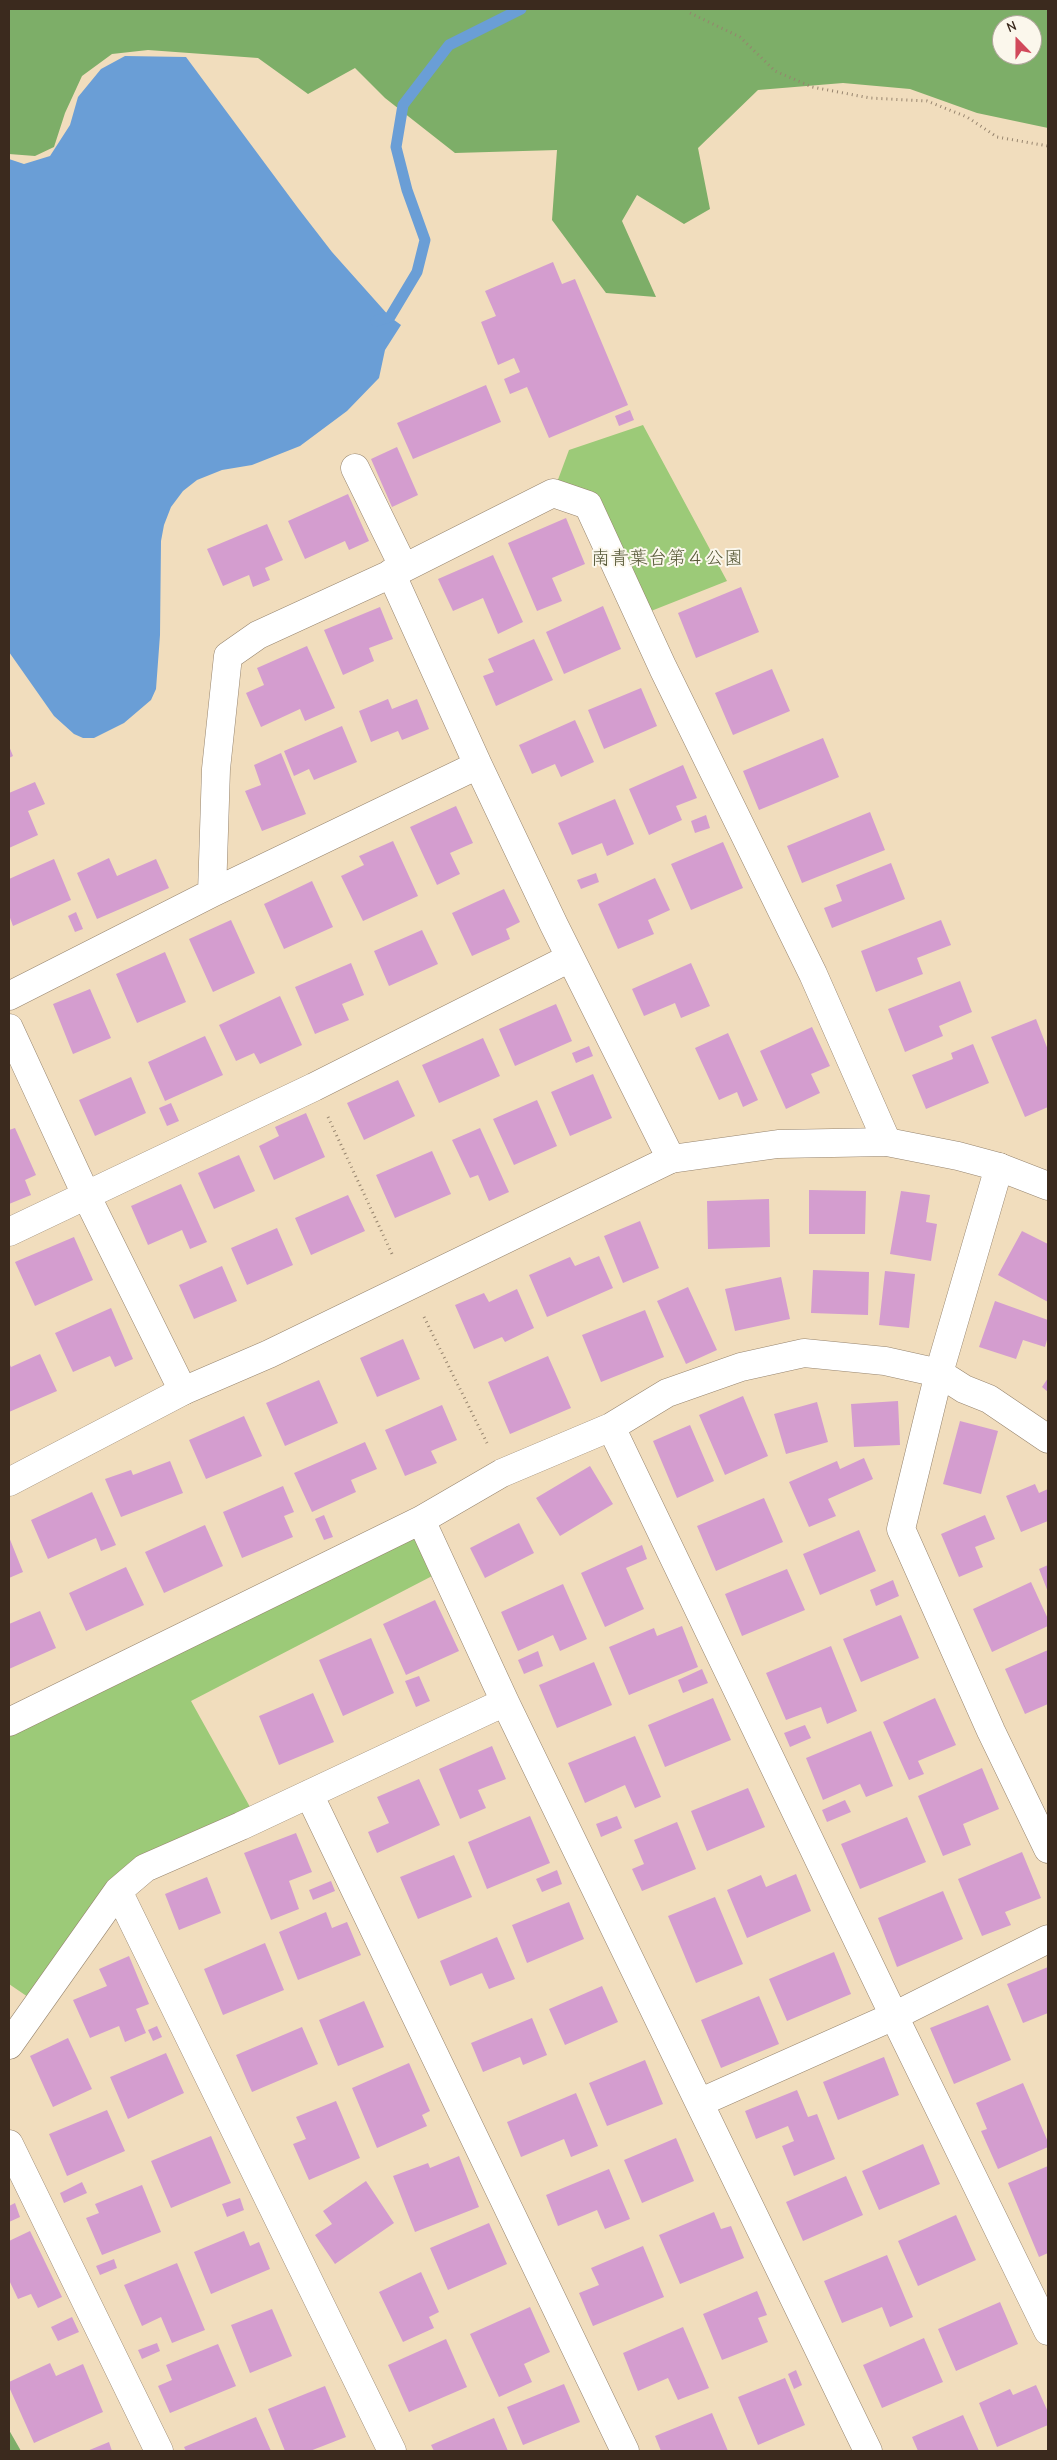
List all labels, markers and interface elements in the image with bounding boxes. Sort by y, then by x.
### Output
north arrow [992,15,1042,65]
text: N [1004,17,1019,36]
park label: 南青葉台第４公園 [591,548,743,570]

